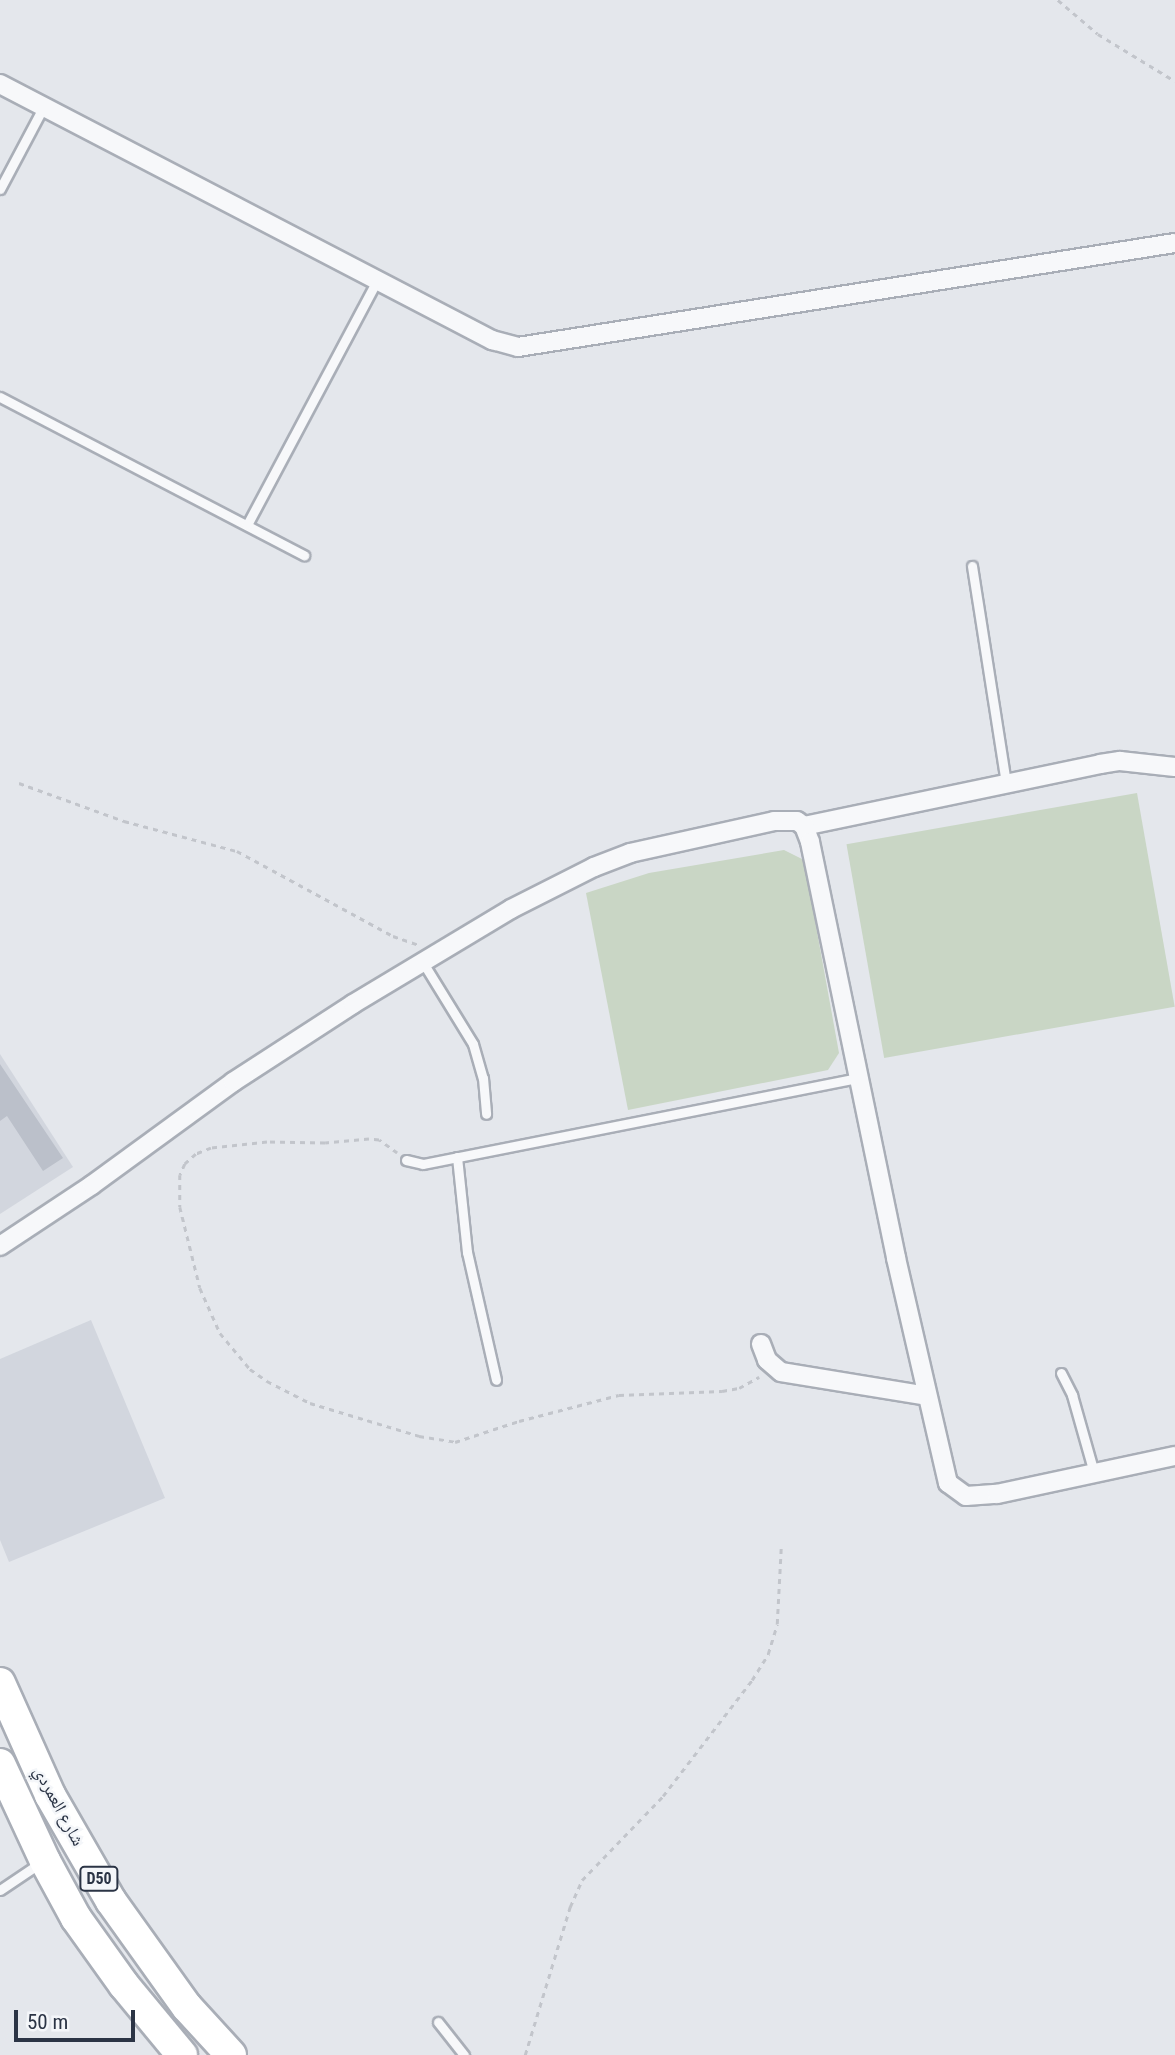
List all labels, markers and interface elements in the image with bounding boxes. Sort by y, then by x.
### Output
street label: شارع العمردي [29,1762,89,1850]
road number: D50 [78,1867,120,1892]
scale bar [18,1996,138,2040]
text: 50 m [27,2010,68,2034]

